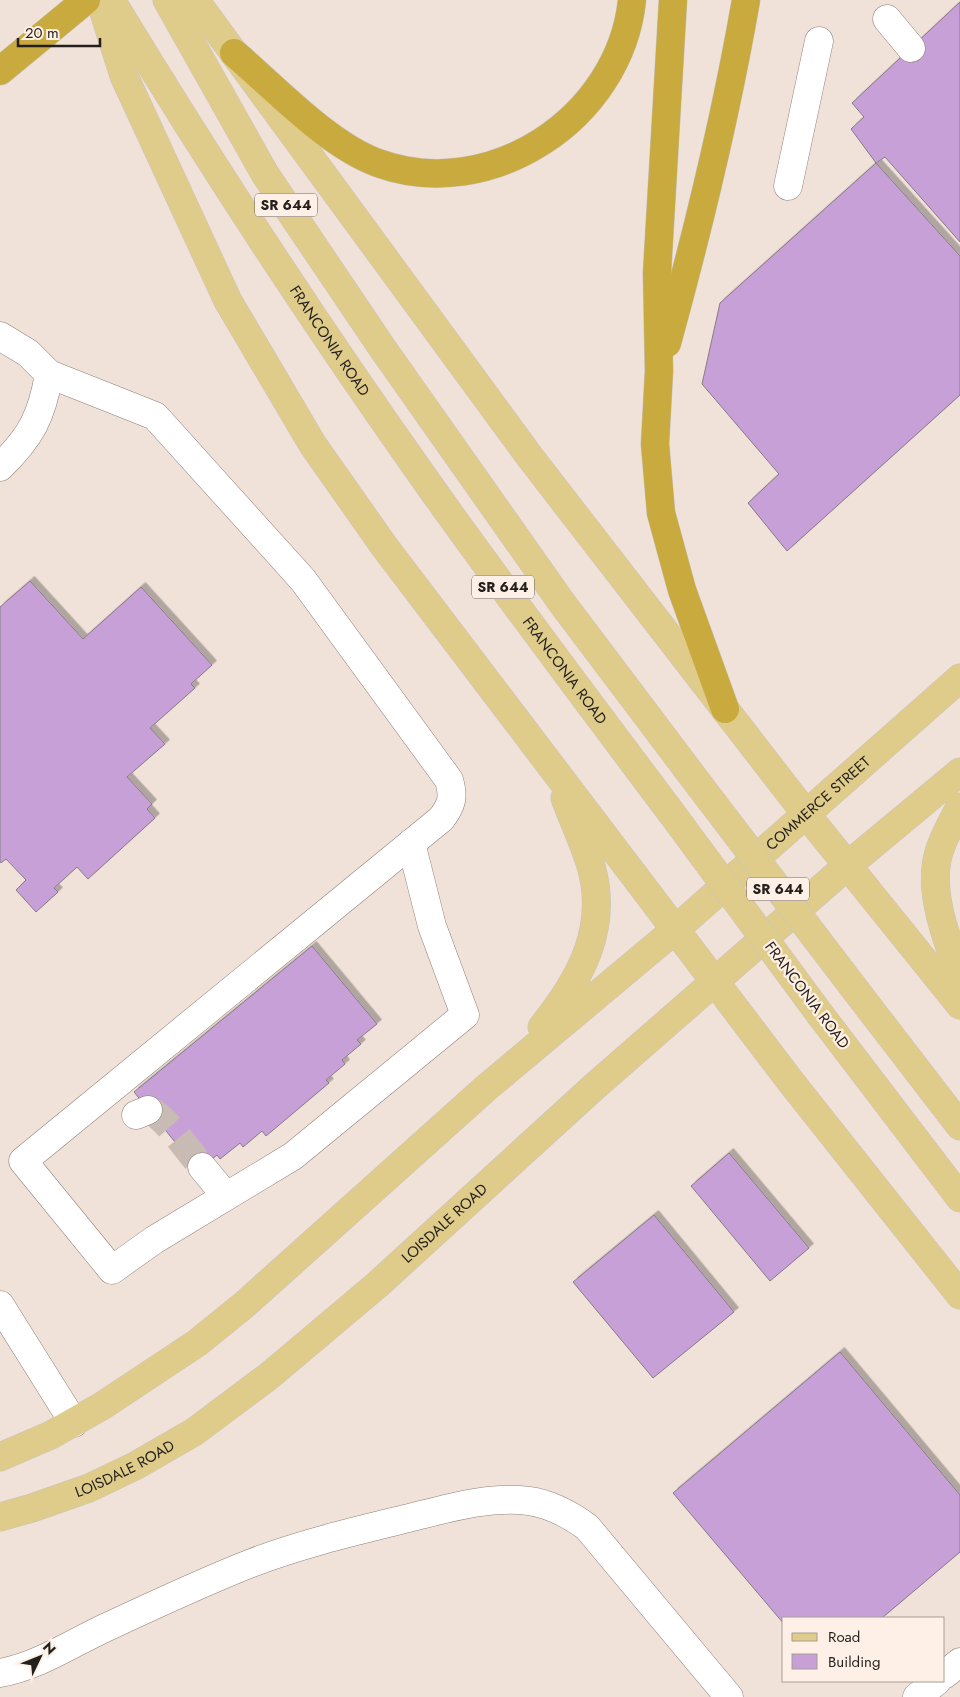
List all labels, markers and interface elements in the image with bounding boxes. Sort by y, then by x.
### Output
scale bar [18,15,100,47]
text: 20 m [25,22,59,44]
road number: SR 644 [255,194,317,216]
street label: FRANCONIA ROAD [284,281,375,401]
road number: SR 644 [472,576,534,598]
street label: FRANCONIA ROAD [517,612,612,729]
street label: COMMERCE STREET [761,751,875,856]
road number: SR 644 [747,878,809,901]
street label: FRANCONIA ROAD [759,937,855,1053]
street label: LOISDALE ROAD [397,1178,492,1268]
street label: LOISDALE ROAD [72,1435,179,1503]
legend [782,1617,945,1682]
text: Road [828,1626,860,1648]
north arrow [15,1632,65,1682]
text: N [38,1637,61,1659]
text: Building [828,1651,880,1673]

